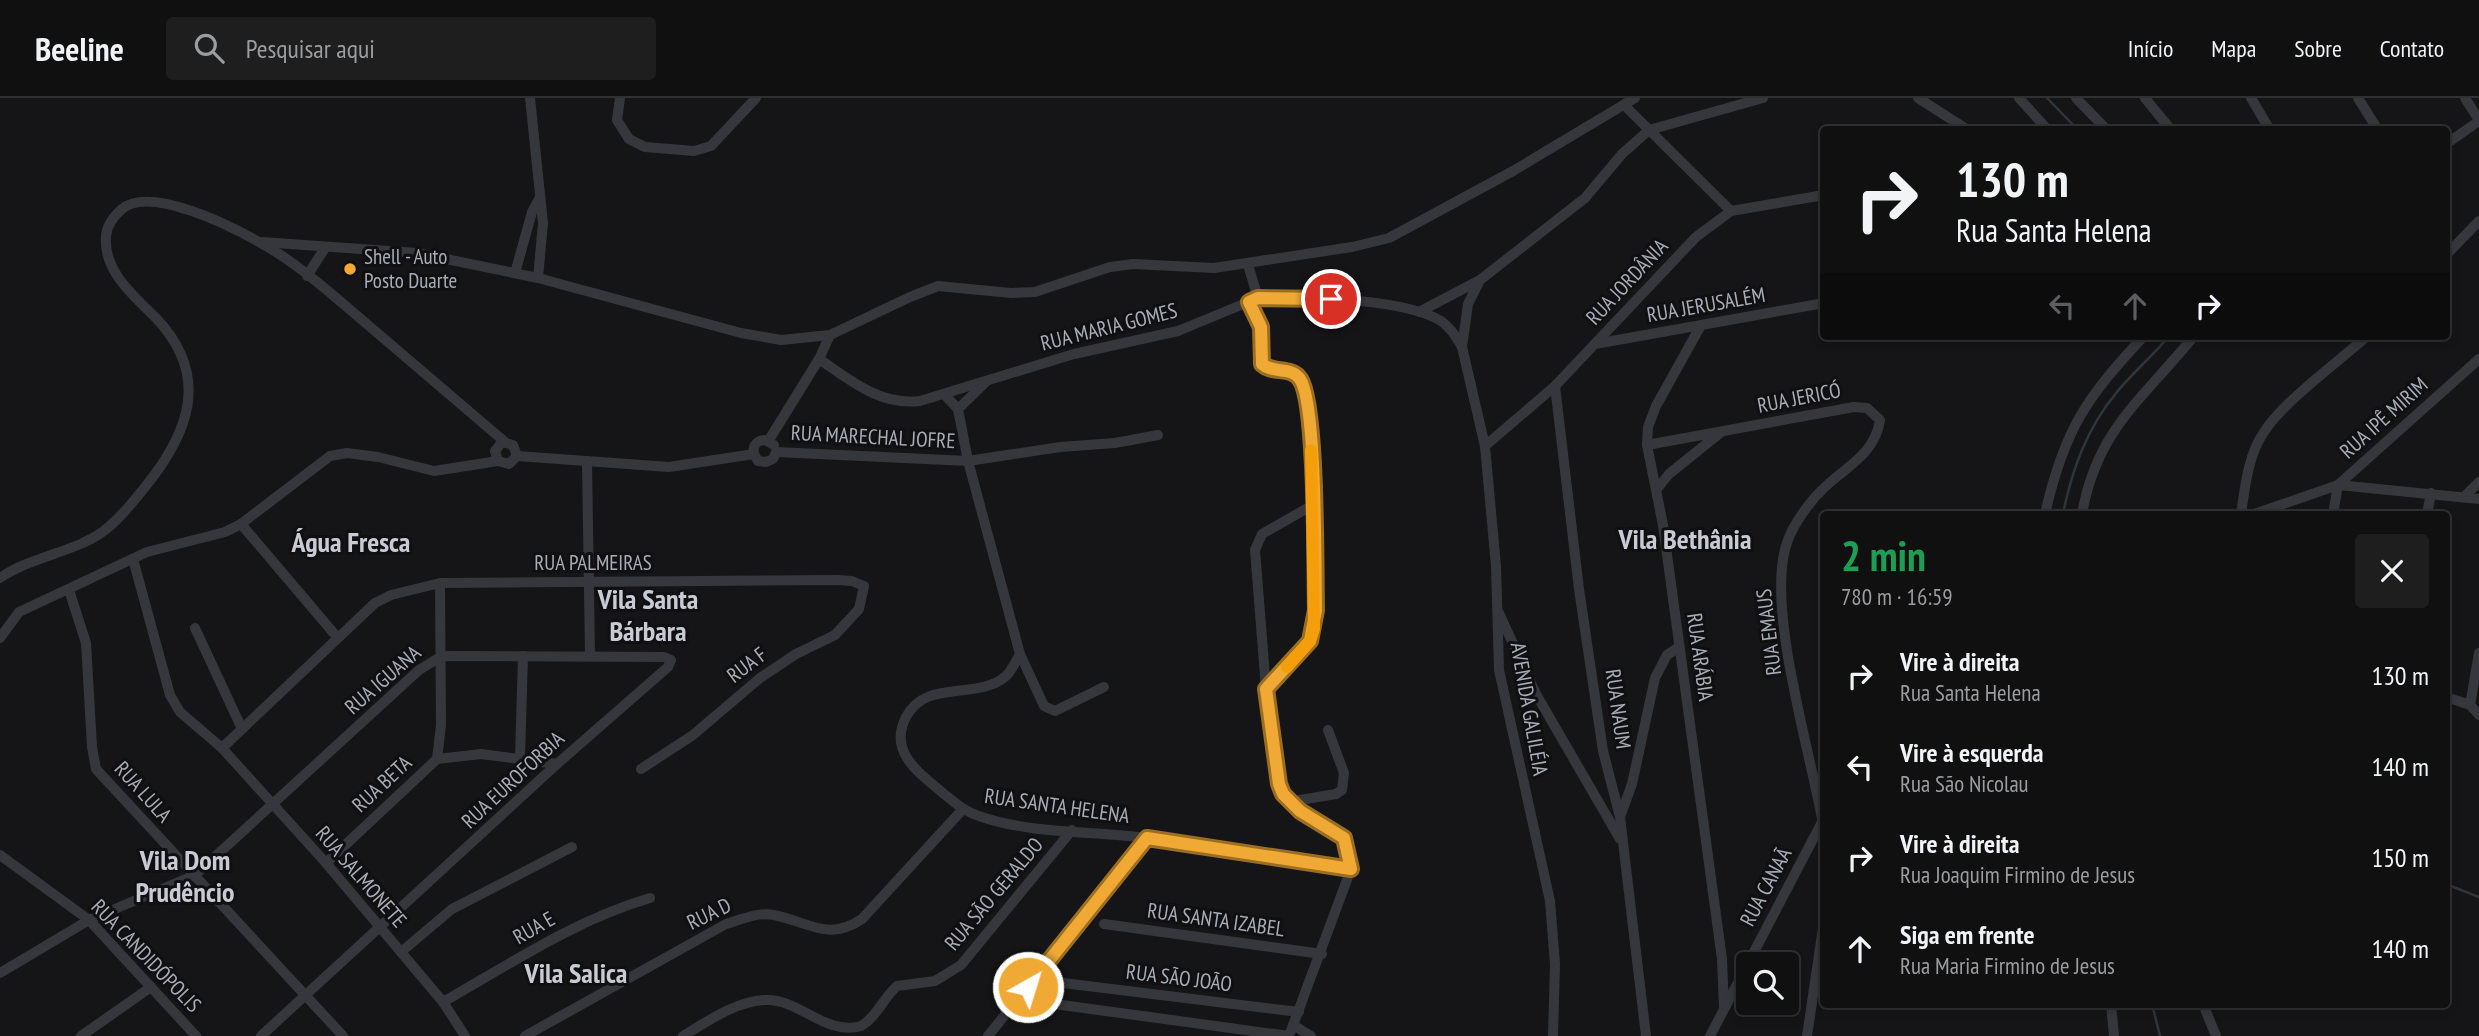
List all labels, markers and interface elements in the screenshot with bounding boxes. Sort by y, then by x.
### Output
search box [166,17,656,80]
text: Beeline [35,27,124,70]
icon: search [190,29,228,67]
text: Pesquisar aqui [246,32,375,65]
text: Início [2128,33,2173,64]
text: Mapa [2211,33,2256,64]
text: Sobre [2294,33,2342,64]
text: Contato [2380,33,2444,64]
text: 130 m [1956,147,2069,211]
icon: right [1841,154,1932,245]
text: Rua Santa Helena [1956,209,2152,251]
street label: RUA JORDÂNIA [1580,233,1673,330]
place label: Shell - Auto Posto Duarte [364,243,457,294]
marker: Shell - Auto Posto Duarte [342,261,358,277]
pin [1301,269,1361,329]
icon: arrive [1312,280,1350,318]
street label: RUA JERUSALÉM [1645,281,1767,328]
icon: left [2043,287,2081,325]
icon: ahead [2116,287,2154,325]
icon: right [2189,287,2227,325]
street label: RUA MARIA GOMES [1038,296,1180,357]
street label: RUA IPÊ MIRIM [2334,371,2433,464]
street label: RUA JERICÓ [1755,376,1843,419]
street label: RUA MARECHAL JOFRE [790,419,956,454]
district label: Vila Bethânia [1618,520,1751,557]
district label: Água Fresca [291,523,410,560]
text: 2 min [1841,528,1926,583]
button: close [2355,534,2429,608]
street label: RUA PALMEIRAS [534,549,652,576]
district label: Vila Santa Bárbara [597,580,698,649]
text: 780 m · 16:59 [1841,582,1953,611]
street label: RUA EMAUS [1750,587,1787,677]
street label: RUA ARÁBIA [1681,611,1720,703]
street label: RUA IGUANA [339,639,426,720]
street label: AVENIDA GALILÉIA [1504,640,1554,778]
street label: RUA F [721,641,772,688]
text: Vire à direita [1900,645,2019,678]
icon: right [1841,657,1879,695]
text: 130 m [2371,659,2429,692]
street label: RUA NAUM [1600,667,1637,751]
text: Rua Santa Helena [1900,678,2041,707]
street label: RUA EUROFORBIA [456,725,570,834]
text: Vire à esquerda [1900,736,2043,769]
icon: left [1841,748,1879,786]
street label: RUA BETA [346,749,417,818]
text: 140 m [2371,750,2429,783]
street label: RUA LULA [109,755,178,828]
text: Rua São Nicolau [1900,769,2029,798]
street label: RUA SANTA HELENA [983,782,1131,829]
street label: RUA SALMONETE [310,820,413,933]
text: Vire à direita [1900,827,2019,860]
street label: RUA SÃO GERALDO [938,832,1049,956]
icon: right [1841,839,1879,877]
district label: Vila Dom Prudêncio [136,841,234,910]
text: 150 m [2371,841,2429,874]
street label: RUA CANAÃ [1734,843,1797,931]
text: Rua Joaquim Firmino de Jesus [1900,860,2135,889]
street label: RUA D [682,891,735,936]
street label: RUA CANDIDÓPOLIS [86,893,207,1018]
street label: RUA SANTA IZABEL [1146,897,1287,943]
street label: RUA E [508,905,559,950]
text: Siga em frente [1900,918,2035,951]
icon: ahead [1841,930,1879,968]
text: 140 m [2371,932,2429,965]
position arrow [991,950,1065,1024]
text: Rua Maria Firmino de Jesus [1900,951,2115,980]
map controls [1736,952,1799,1015]
button: search [1736,952,1799,1015]
district label: Vila Salica [524,954,627,991]
street label: RUA SÃO JOÃO [1125,958,1233,997]

